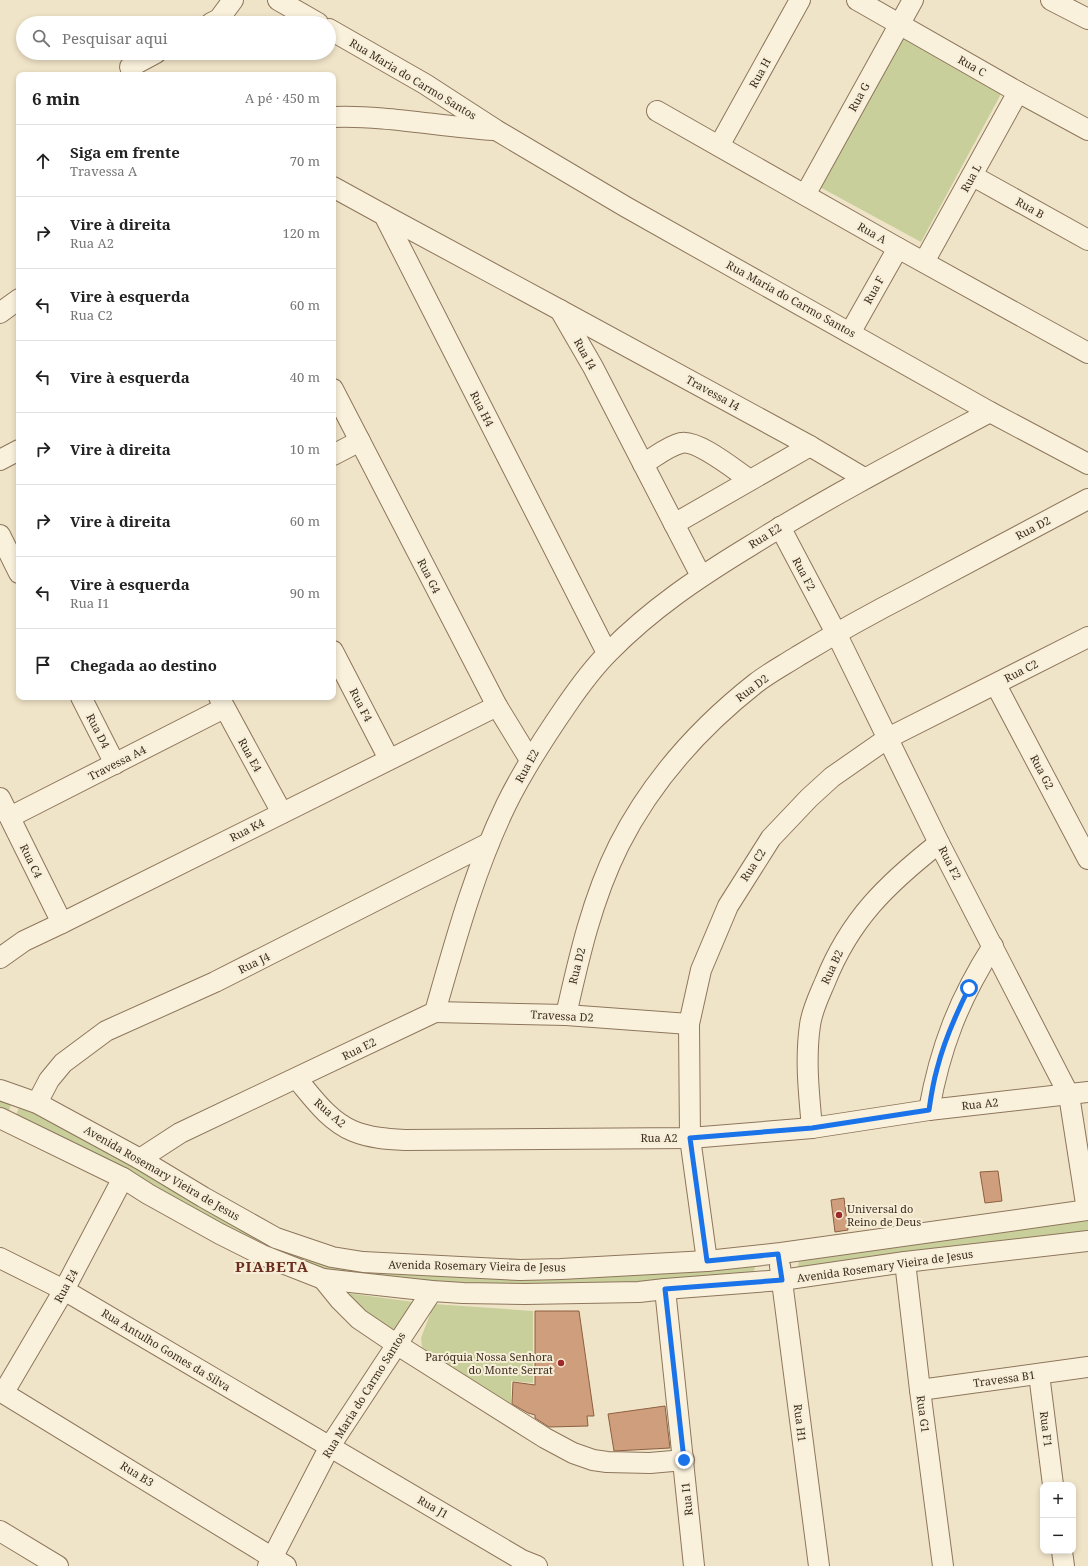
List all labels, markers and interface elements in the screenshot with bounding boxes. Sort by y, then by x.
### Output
search box [16,16,336,60]
icon: search [30,27,52,49]
text: Pesquisar aqui [62,28,168,48]
street label: Rua Maria do Carmo Santos [347,35,480,123]
street label: Rua C [956,52,989,80]
street label: Rua H [745,55,774,90]
street label: Rua G [844,79,873,114]
text: 6 min [32,87,80,110]
text: A pé · 450 m [245,89,320,107]
text: Siga em frente [70,142,180,162]
icon: ahead [32,150,54,172]
text: 70 m [290,152,320,170]
street label: Rua L [957,161,984,195]
text: Travessa A [70,162,137,180]
street label: Rua B [1013,194,1047,222]
text: Vire à direita [70,214,171,234]
street label: Rua A [855,218,890,247]
icon: right [32,222,54,244]
text: 120 m [283,224,320,242]
text: Rua A2 [70,234,114,252]
street label: Rua Maria do Carmo Santos [724,257,859,340]
street label: Rua F [860,273,888,306]
text: Vire à esquerda [70,286,190,306]
icon: left [32,294,54,316]
text: 60 m [290,296,320,314]
text: Rua C2 [70,306,113,324]
street label: Rua I4 [571,335,600,372]
icon: left [32,366,54,388]
text: Vire à esquerda [70,367,190,387]
text: 40 m [290,368,320,386]
street label: Travessa I4 [684,372,743,413]
street label: Rua H4 [467,388,498,429]
icon: right [32,438,54,460]
text: Vire à direita [70,439,171,459]
text: 10 m [290,440,320,458]
icon: right [32,510,54,532]
text: Vire à direita [70,511,171,531]
text: 60 m [290,512,320,530]
street label: Rua D2 [1013,512,1053,543]
street label: Rua E2 [745,520,784,552]
street label: Rua F2 [789,554,819,593]
street label: Rua G4 [414,556,445,596]
text: Vire à esquerda [70,574,190,594]
icon: left [32,582,54,604]
text: 90 m [290,584,320,602]
text: Rua I1 [70,594,110,612]
icon: arrive [32,654,54,676]
text: Chegada ao destino [70,655,217,675]
street label: Rua C2 [1001,656,1040,685]
street label: Rua D2 [732,670,771,705]
street label: Rua F4 [347,685,376,724]
street label: Rua D4 [83,711,114,751]
street label: Rua E4 [235,735,266,774]
street label: Travessa A4 [85,742,148,784]
street label: Rua E2 [511,746,542,785]
street label: Rua G2 [1027,752,1058,792]
street label: Rua K4 [227,814,267,845]
street label: Rua C4 [17,841,46,880]
street label: Rua F2 [936,843,965,882]
street label: Rua C2 [736,845,769,884]
street label: Rua D2 [565,946,588,986]
street label: Rua B2 [817,947,846,987]
street label: Rua J4 [236,949,272,977]
route start [960,979,978,997]
street label: Travessa D2 [530,1006,594,1025]
street label: Rua E2 [339,1034,378,1063]
street label: Rua A2 [961,1094,999,1113]
street label: Rua A2 [311,1095,349,1130]
street label: Avenida Rosemary Vieira de Jesus [82,1122,243,1223]
street label: Rua A2 [640,1130,678,1145]
place label: Universal do Reino de Deus [847,1201,921,1229]
marker: Universal do Reino de Deus [834,1210,844,1220]
street label: Avenida Rosemary Vieira de Jesus [796,1246,974,1285]
district label: PIABETA [235,1256,309,1276]
street label: Avenida Rosemary Vieira de Jesus [388,1256,566,1275]
street label: Rua E4 [50,1266,81,1305]
street label: Rua Antulho Gomes da Silva [99,1305,234,1394]
street label: Rua Maria do Carmo Santos [319,1329,409,1460]
place label: Paróquia Nossa Senhora do Monte Serrat [425,1349,553,1377]
marker: Paróquia Nossa Senhora do Monte Serrat [556,1358,566,1368]
street label: Travessa B1 [972,1367,1036,1390]
street label: Rua G1 [913,1394,934,1433]
street label: Rua H1 [791,1403,810,1443]
street label: Rua F1 [1037,1410,1056,1448]
route end [675,1451,693,1469]
street label: Rua B3 [118,1458,157,1490]
street label: Rua I1 [677,1482,696,1516]
map controls [1040,1482,1076,1554]
button: + [1040,1482,1076,1518]
street label: Rua J1 [415,1492,451,1521]
button: − [1040,1518,1076,1554]

